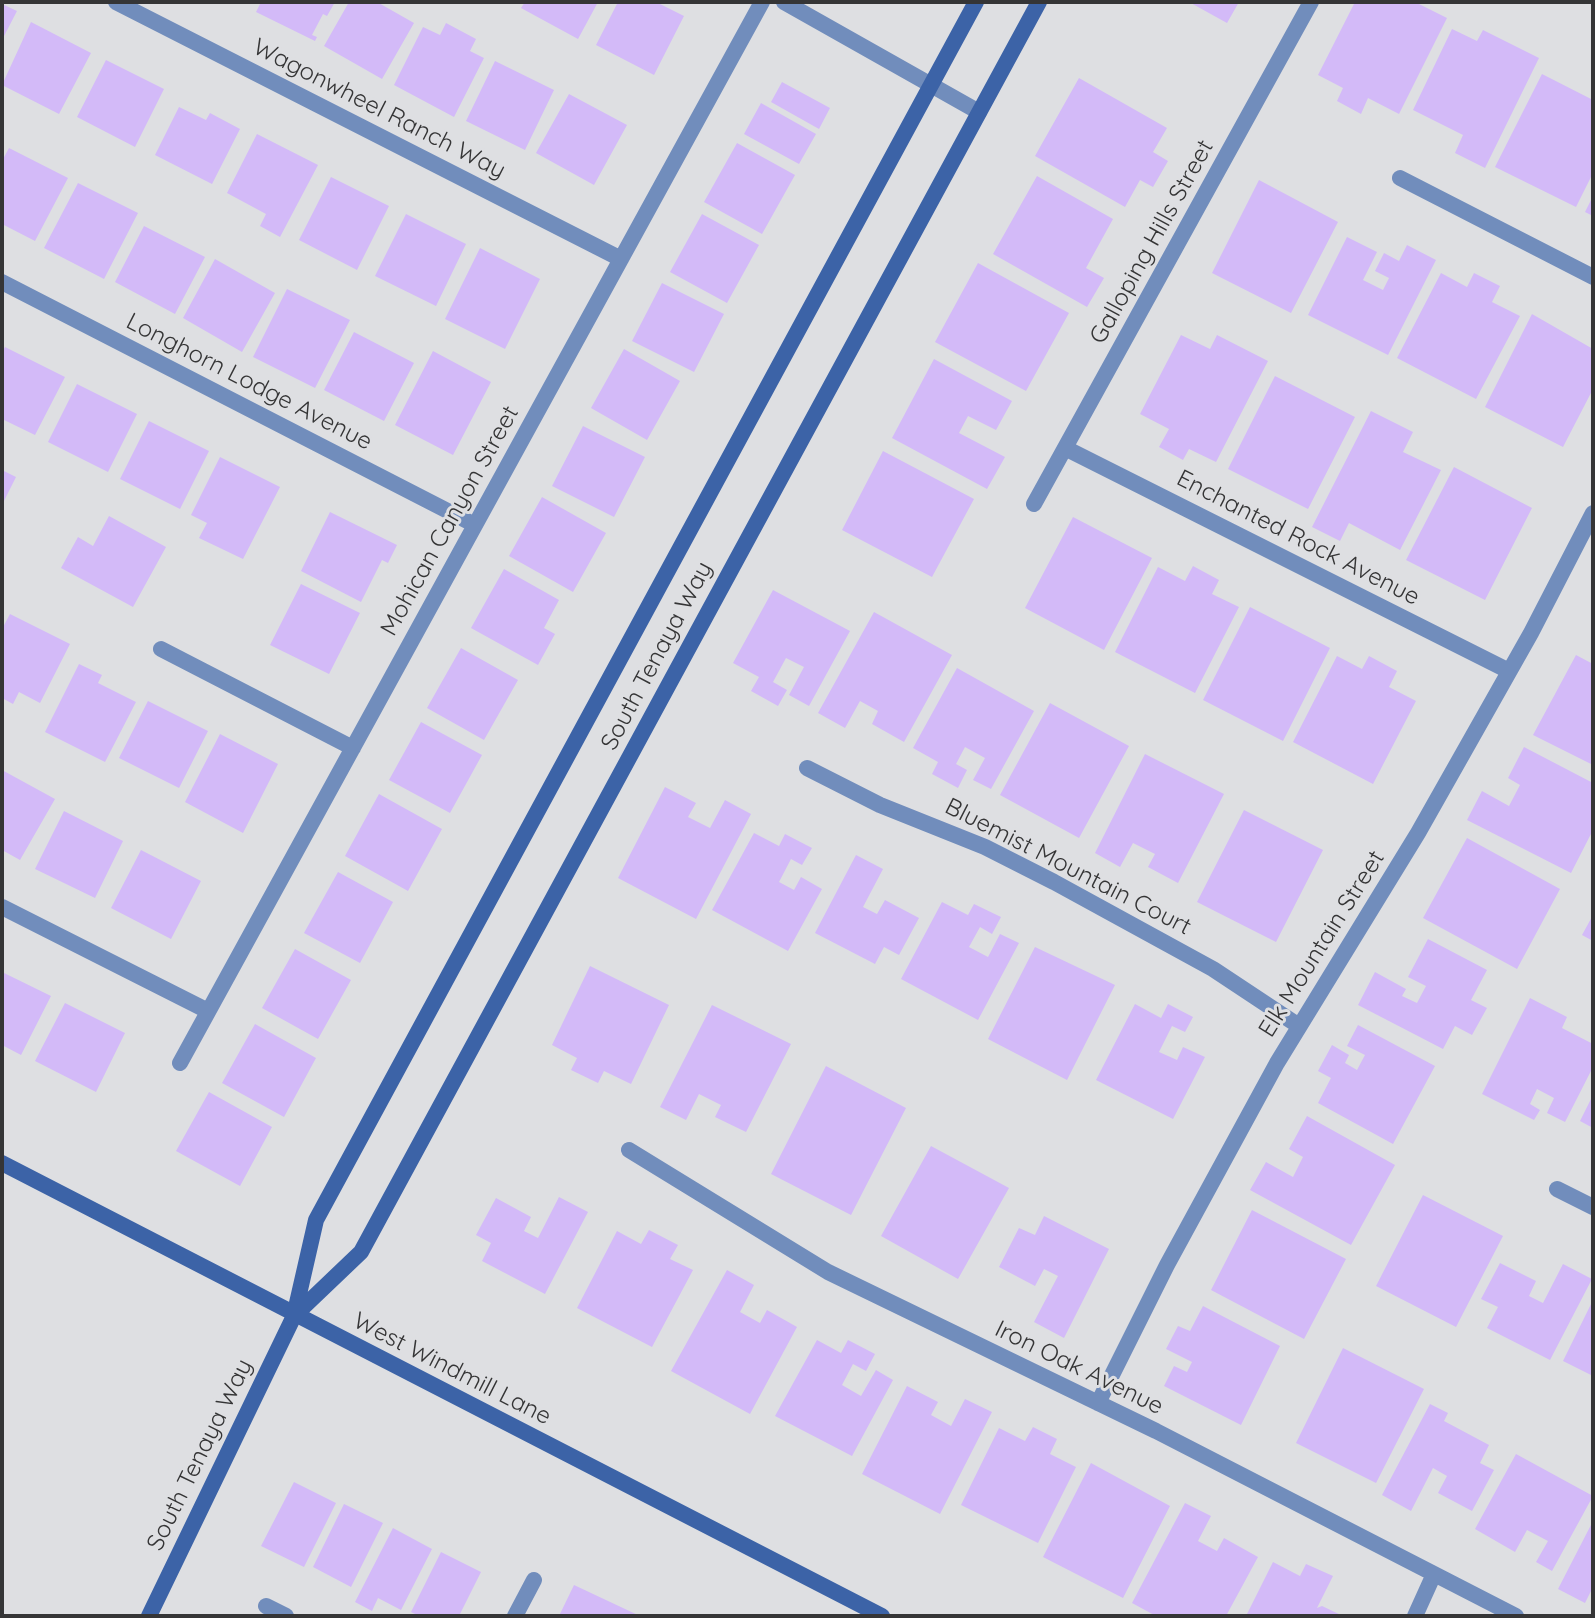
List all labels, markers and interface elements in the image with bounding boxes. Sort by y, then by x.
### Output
street label: Wagonwheel Ranch Way [248,33,510,185]
street label: Galloping Hills Street [1084,135,1220,349]
street label: Longhorn Lodge Avenue [121,307,377,457]
street label: Mohican Canyon Street [375,401,525,641]
street label: Enchanted Rock Avenue [1172,464,1424,612]
street label: South Tenaya Way [595,557,719,755]
street label: Bluemist Mountain Court [940,792,1196,942]
street label: Elk Mountain Street [1253,846,1391,1042]
street label: West Windmill Lane [348,1307,556,1431]
street label: Iron Oak Avenue [990,1315,1168,1421]
street label: South Tenaya Way [141,1355,259,1555]

